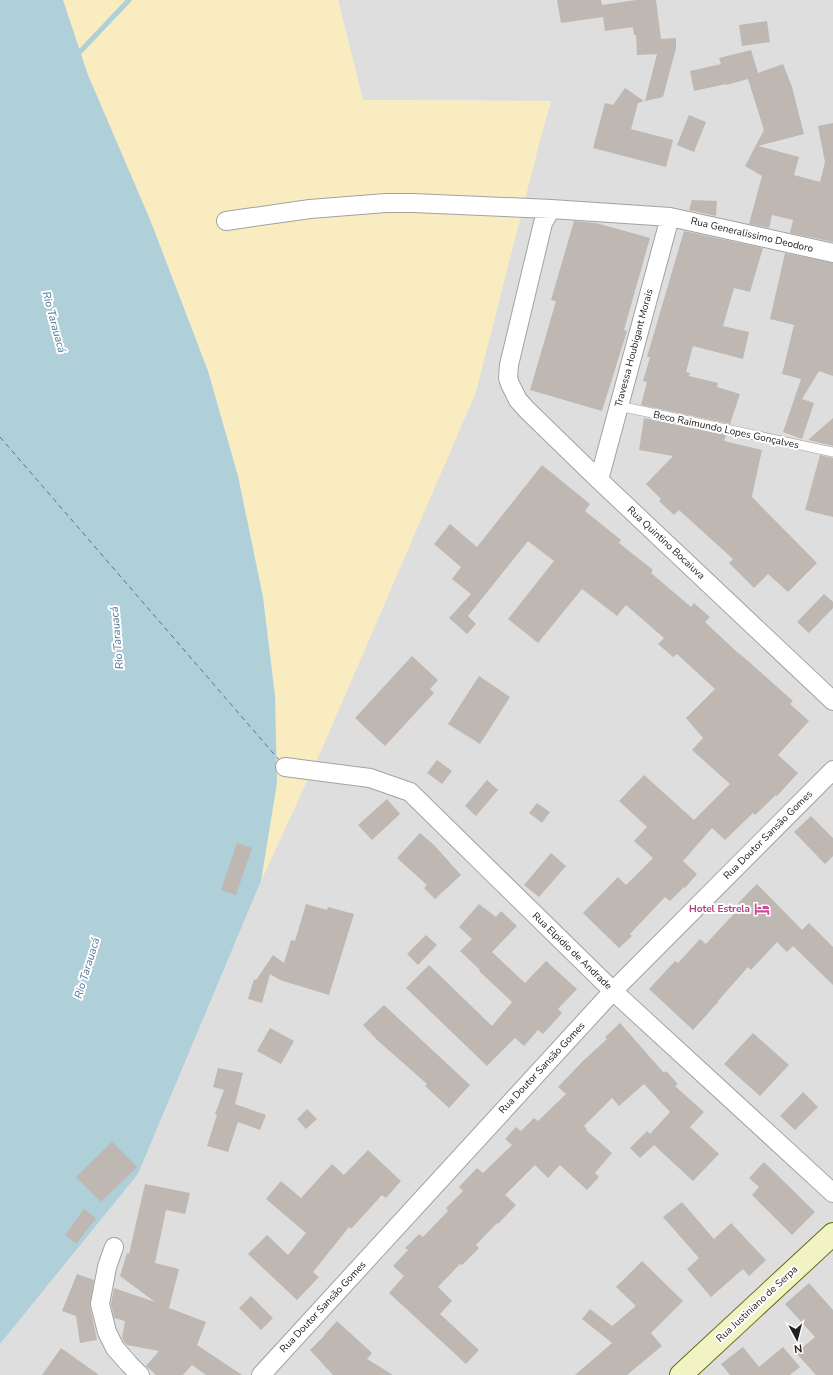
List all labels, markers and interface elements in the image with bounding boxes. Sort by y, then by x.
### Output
street label: Rua Generalissimo Deodoro [689,214,815,256]
street label: Travessa Houbigant Morais [611,287,657,409]
water label: Rio Tarauacá [39,290,69,355]
street label: Beco Raimundo Lopes Gonçalves [652,408,800,452]
street label: Rua Quintino Bocaiuva [624,503,708,583]
water label: Rio Tarauacá [107,606,127,670]
street label: Rua Doutor Sansão Gomes [720,787,816,883]
hotel icon: Hotel Estrela [753,900,771,918]
place label: Hotel Estrela [689,902,750,916]
street label: Rua Elpidio de Andrade [529,909,615,993]
water label: Rio Tarauacá [71,935,103,1000]
street label: Rua Doutor Sansão Gomes [496,1019,588,1117]
street label: Rua Doutor Sansão Gomes [277,1258,369,1356]
street label: Rua Justiniano de Serpa [713,1263,801,1345]
north arrow [777,1319,817,1359]
text: N [793,1340,803,1356]

